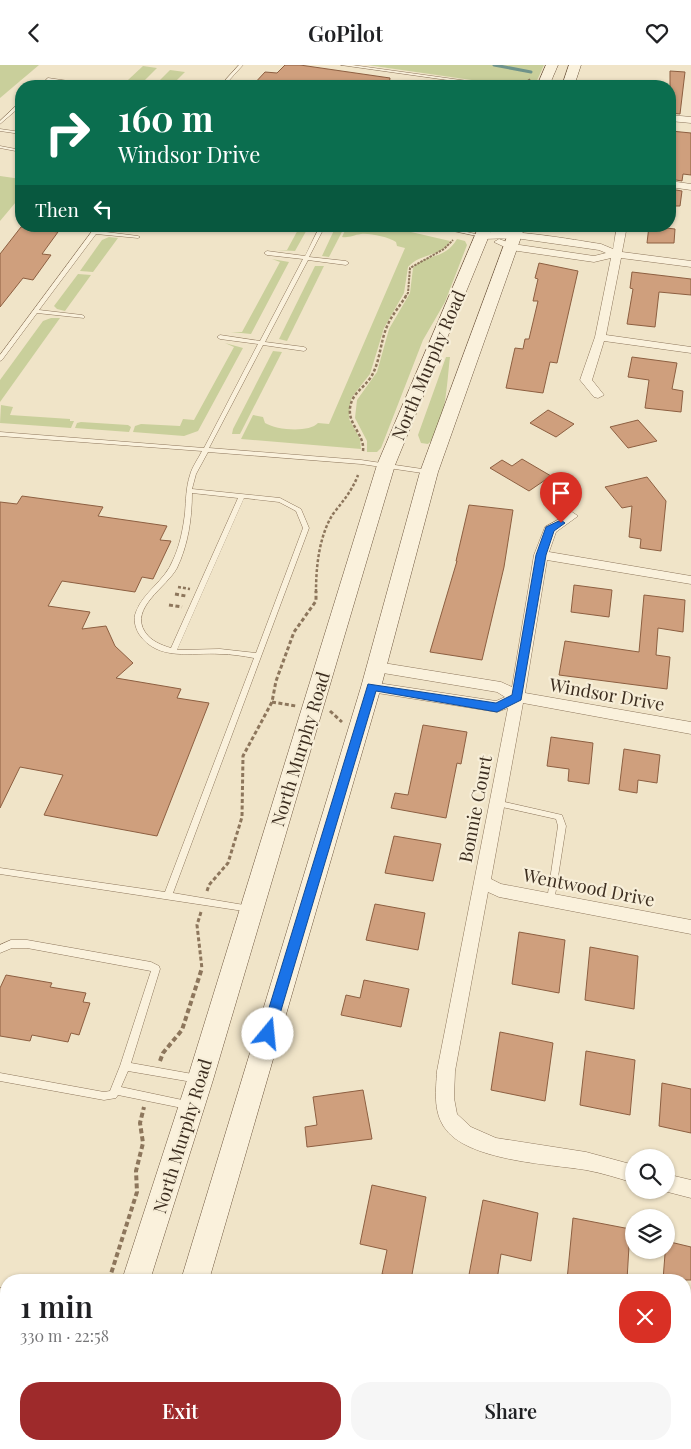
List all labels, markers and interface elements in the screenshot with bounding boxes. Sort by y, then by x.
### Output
text: GoPilot [308,18,383,48]
icon: back [20,19,48,47]
icon: heart [643,19,671,47]
text: 160 m [118,94,213,141]
icon: right [35,100,100,165]
text: Windsor Drive [118,139,260,169]
icon: left [89,195,117,223]
text: Then [35,196,79,222]
street label: North Murphy Road [386,286,471,444]
pin [540,472,582,523]
icon: arrive [547,479,575,507]
street label: North Murphy Road [265,668,335,829]
street label: Windsor Drive [547,672,666,716]
street label: Bonnie Court [453,753,497,865]
street label: Wentwood Drive [520,862,657,912]
position arrow [241,1007,293,1059]
street label: North Murphy Road [147,1055,217,1216]
map controls [625,1149,675,1259]
button: search [625,1149,675,1199]
button: layers [625,1209,675,1259]
text: 1 min [20,1286,93,1326]
button: close [619,1291,671,1343]
text: 330 m · 22:58 [20,1325,109,1346]
button: Exit [20,1382,341,1440]
button: Share [351,1382,671,1440]

